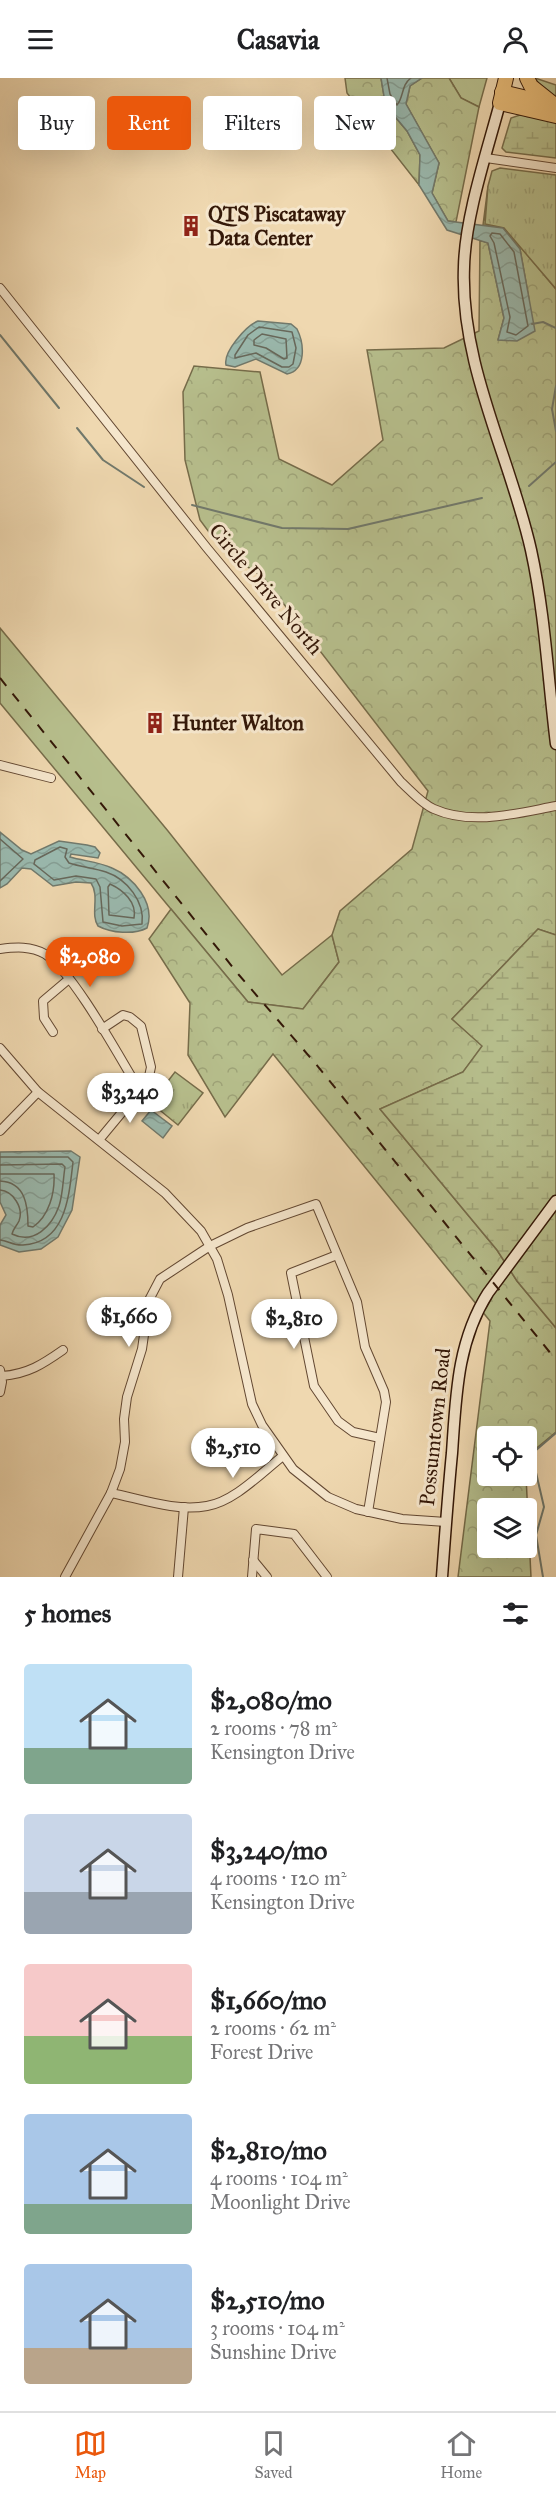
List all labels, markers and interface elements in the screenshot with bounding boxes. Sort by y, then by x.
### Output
icon: menu [24,23,57,56]
text: Casavia [237,23,319,56]
icon: person [499,23,532,56]
chip: Buy [18,96,95,150]
chip: Rent [107,96,191,150]
chip: Filters [203,96,302,150]
chip: New [314,96,396,150]
place label: QTS Piscataway Data Center [208,201,346,251]
building icon: QTS Piscataway Data Center [179,214,203,238]
street label: Circle Drive North [203,518,329,660]
place label: Hunter Walton [172,710,305,736]
building icon: Hunter Walton [143,711,167,735]
pin: $2,080 [41,937,139,988]
text: $2,080 [59,944,121,968]
pin: $3,240 [81,1073,179,1124]
text: $3,240 [101,1080,159,1104]
pin: $1,660 [80,1297,178,1348]
pin: $2,810 [245,1299,343,1350]
text: $1,660 [100,1304,158,1328]
text: $2,810 [265,1306,323,1330]
street label: Possumtown Road [414,1346,456,1507]
map controls [477,1426,537,1558]
button: locate [477,1426,537,1486]
pin: $2,510 [184,1428,282,1479]
text: $2,510 [205,1435,261,1459]
button: layers [477,1498,537,1558]
text: 5 homes [24,1597,111,1629]
icon: filters [499,1597,532,1630]
text: $2,080/mo [210,1684,332,1716]
icon: home [72,1688,144,1760]
text: 2 rooms · 78 m² [210,1716,337,1740]
text: Kensington Drive [210,1740,355,1764]
text: $3,240/mo [210,1834,327,1866]
icon: home [72,1838,144,1910]
text: 4 rooms · 120 m² [210,1866,347,1890]
text: Kensington Drive [210,1890,355,1914]
text: $1,660/mo [210,1984,326,2016]
icon: home [72,1988,144,2060]
text: 2 rooms · 62 m² [210,2016,336,2040]
text: Forest Drive [210,2040,313,2064]
text: $2,810/mo [210,2134,327,2166]
icon: home [72,2138,144,2210]
text: 4 rooms · 104 m² [210,2166,348,2190]
text: Moonlight Drive [210,2190,351,2214]
text: $2,510/mo [210,2284,325,2316]
icon: home [72,2288,144,2360]
text: 3 rooms · 104 m² [210,2316,345,2340]
text: Sunshine Drive [210,2340,337,2364]
tab: Map [74,2427,107,2482]
tab: Saved [255,2427,293,2482]
tab: Home [440,2427,482,2482]

